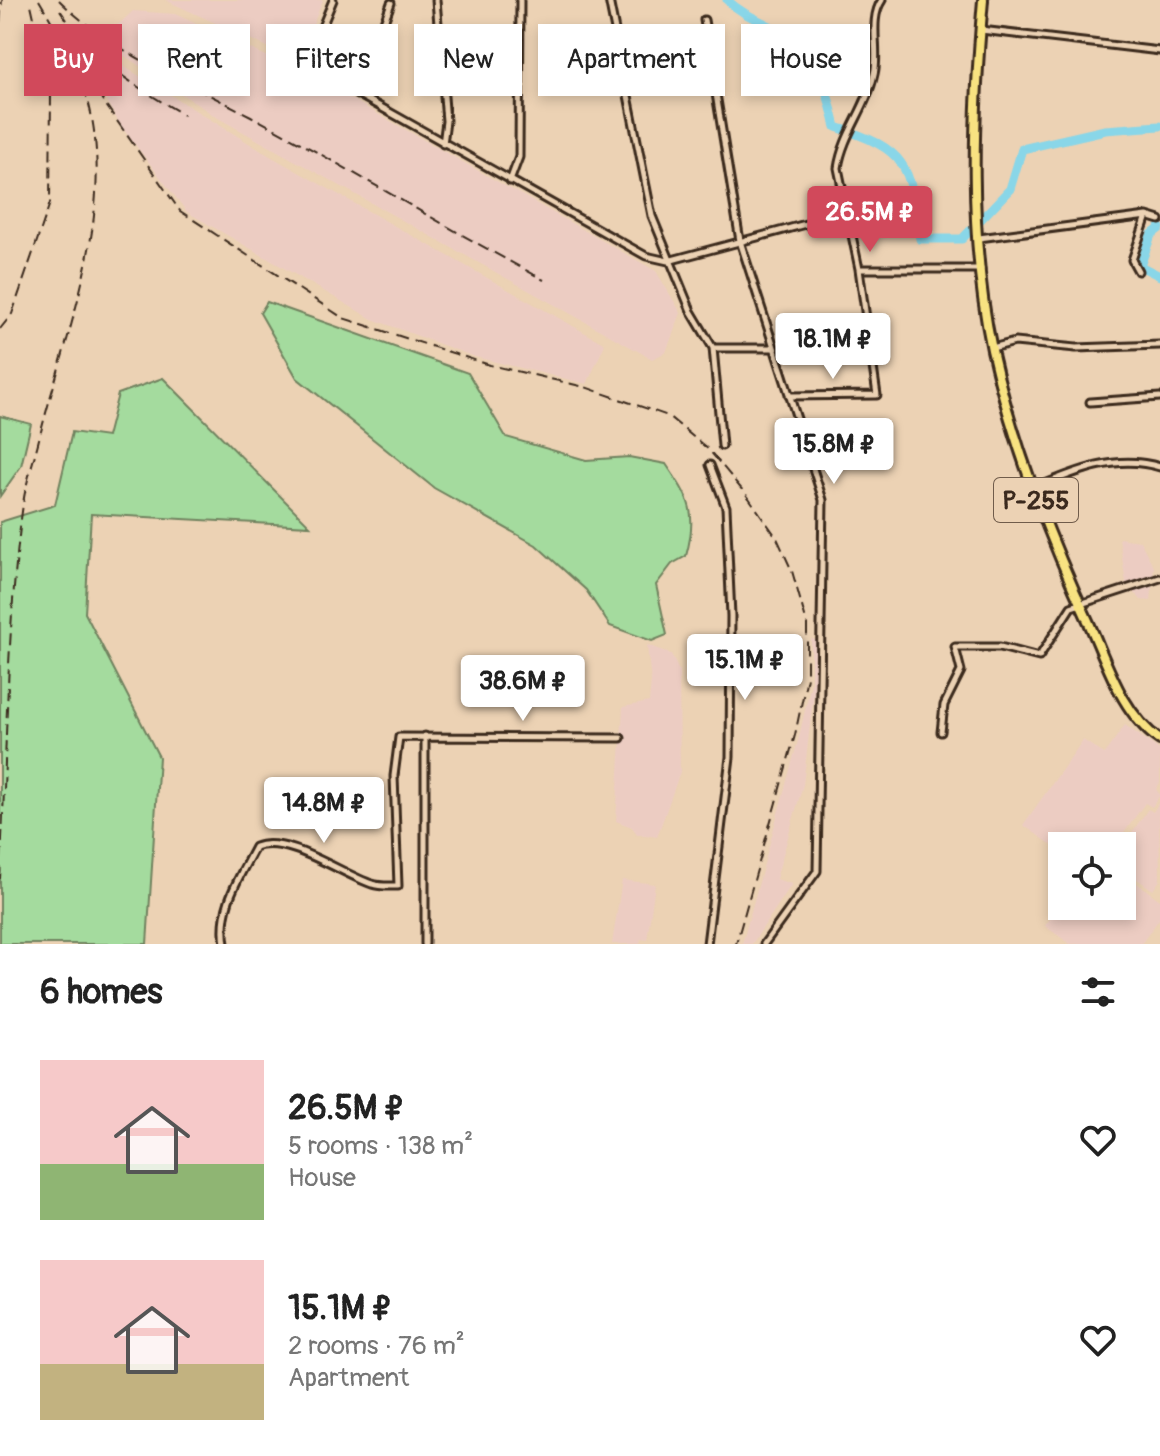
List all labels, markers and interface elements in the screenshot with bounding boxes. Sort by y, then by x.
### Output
chip: Buy [24,24,122,96]
chip: Rent [138,24,250,96]
chip: Filters [266,24,398,96]
chip: New [414,24,522,96]
chip: Apartment [538,24,725,96]
chip: House [741,24,870,96]
pin: 26.5M ₽ [796,186,944,254]
text: 26.5M ₽ [825,196,915,228]
pin: 18.1M ₽ [759,313,907,381]
text: 18.1M ₽ [793,323,873,355]
pin: 15.8M ₽ [760,418,908,486]
text: 15.8M ₽ [792,428,876,460]
road number: Р-255 [994,478,1078,522]
pin: 15.1M ₽ [671,634,819,702]
text: 15.1M ₽ [705,644,785,676]
pin: 38.6M ₽ [449,655,597,723]
text: 38.6M ₽ [479,665,567,697]
pin: 14.8M ₽ [250,777,398,845]
text: 14.8M ₽ [282,787,366,819]
map controls [1048,832,1136,920]
button: locate [1048,832,1136,920]
icon: filters [1076,970,1120,1014]
text: 6 homes [40,971,163,1014]
text: 26.5M ₽ [288,1087,405,1130]
icon: home [104,1092,200,1188]
icon: heart [1076,1118,1120,1162]
text: 5 rooms · 138 m² [288,1130,473,1162]
text: House [288,1162,356,1194]
text: 15.1M ₽ [288,1287,393,1330]
icon: home [104,1292,200,1388]
icon: heart [1076,1318,1120,1362]
text: 2 rooms · 76 m² [288,1330,465,1362]
text: Apartment [288,1362,409,1394]

